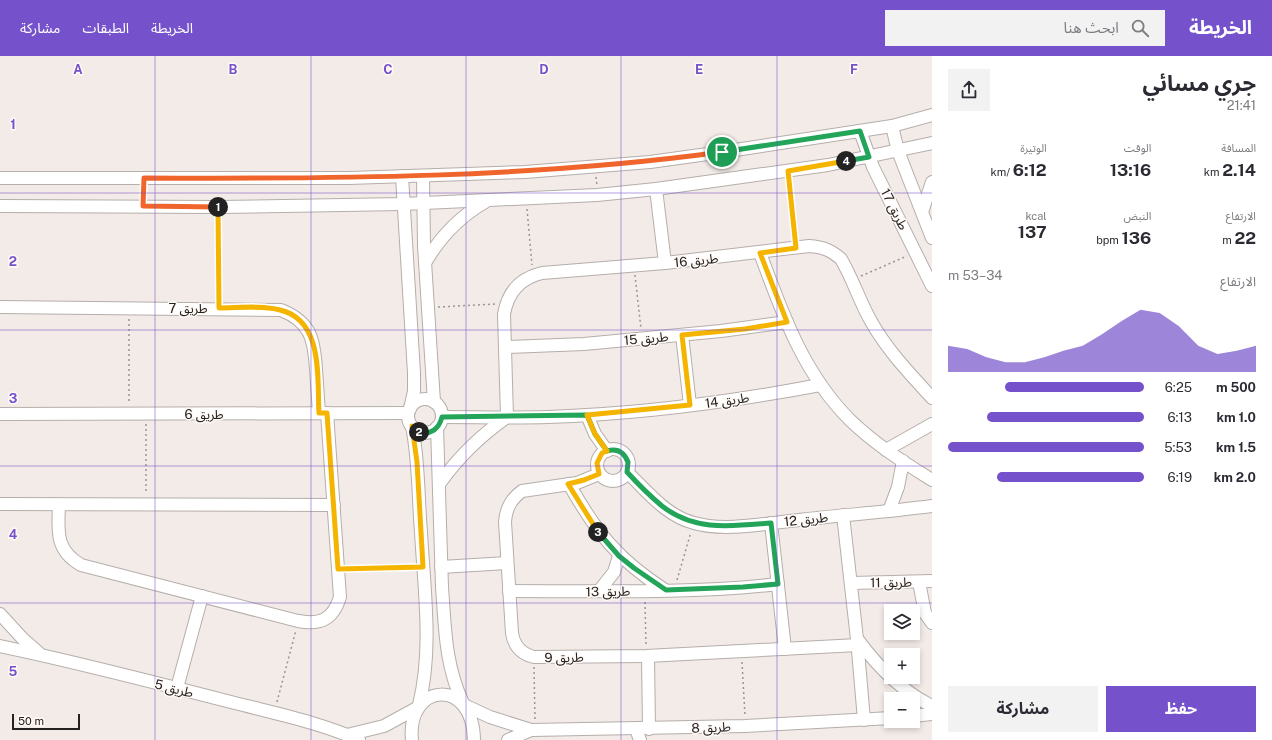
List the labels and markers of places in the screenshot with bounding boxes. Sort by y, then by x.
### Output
pin [705,135,739,169]
pin: 4 [836,151,856,171]
pin: 1 [208,197,228,217]
pin: 2 [409,422,429,442]
pin: 3 [588,522,608,542]

